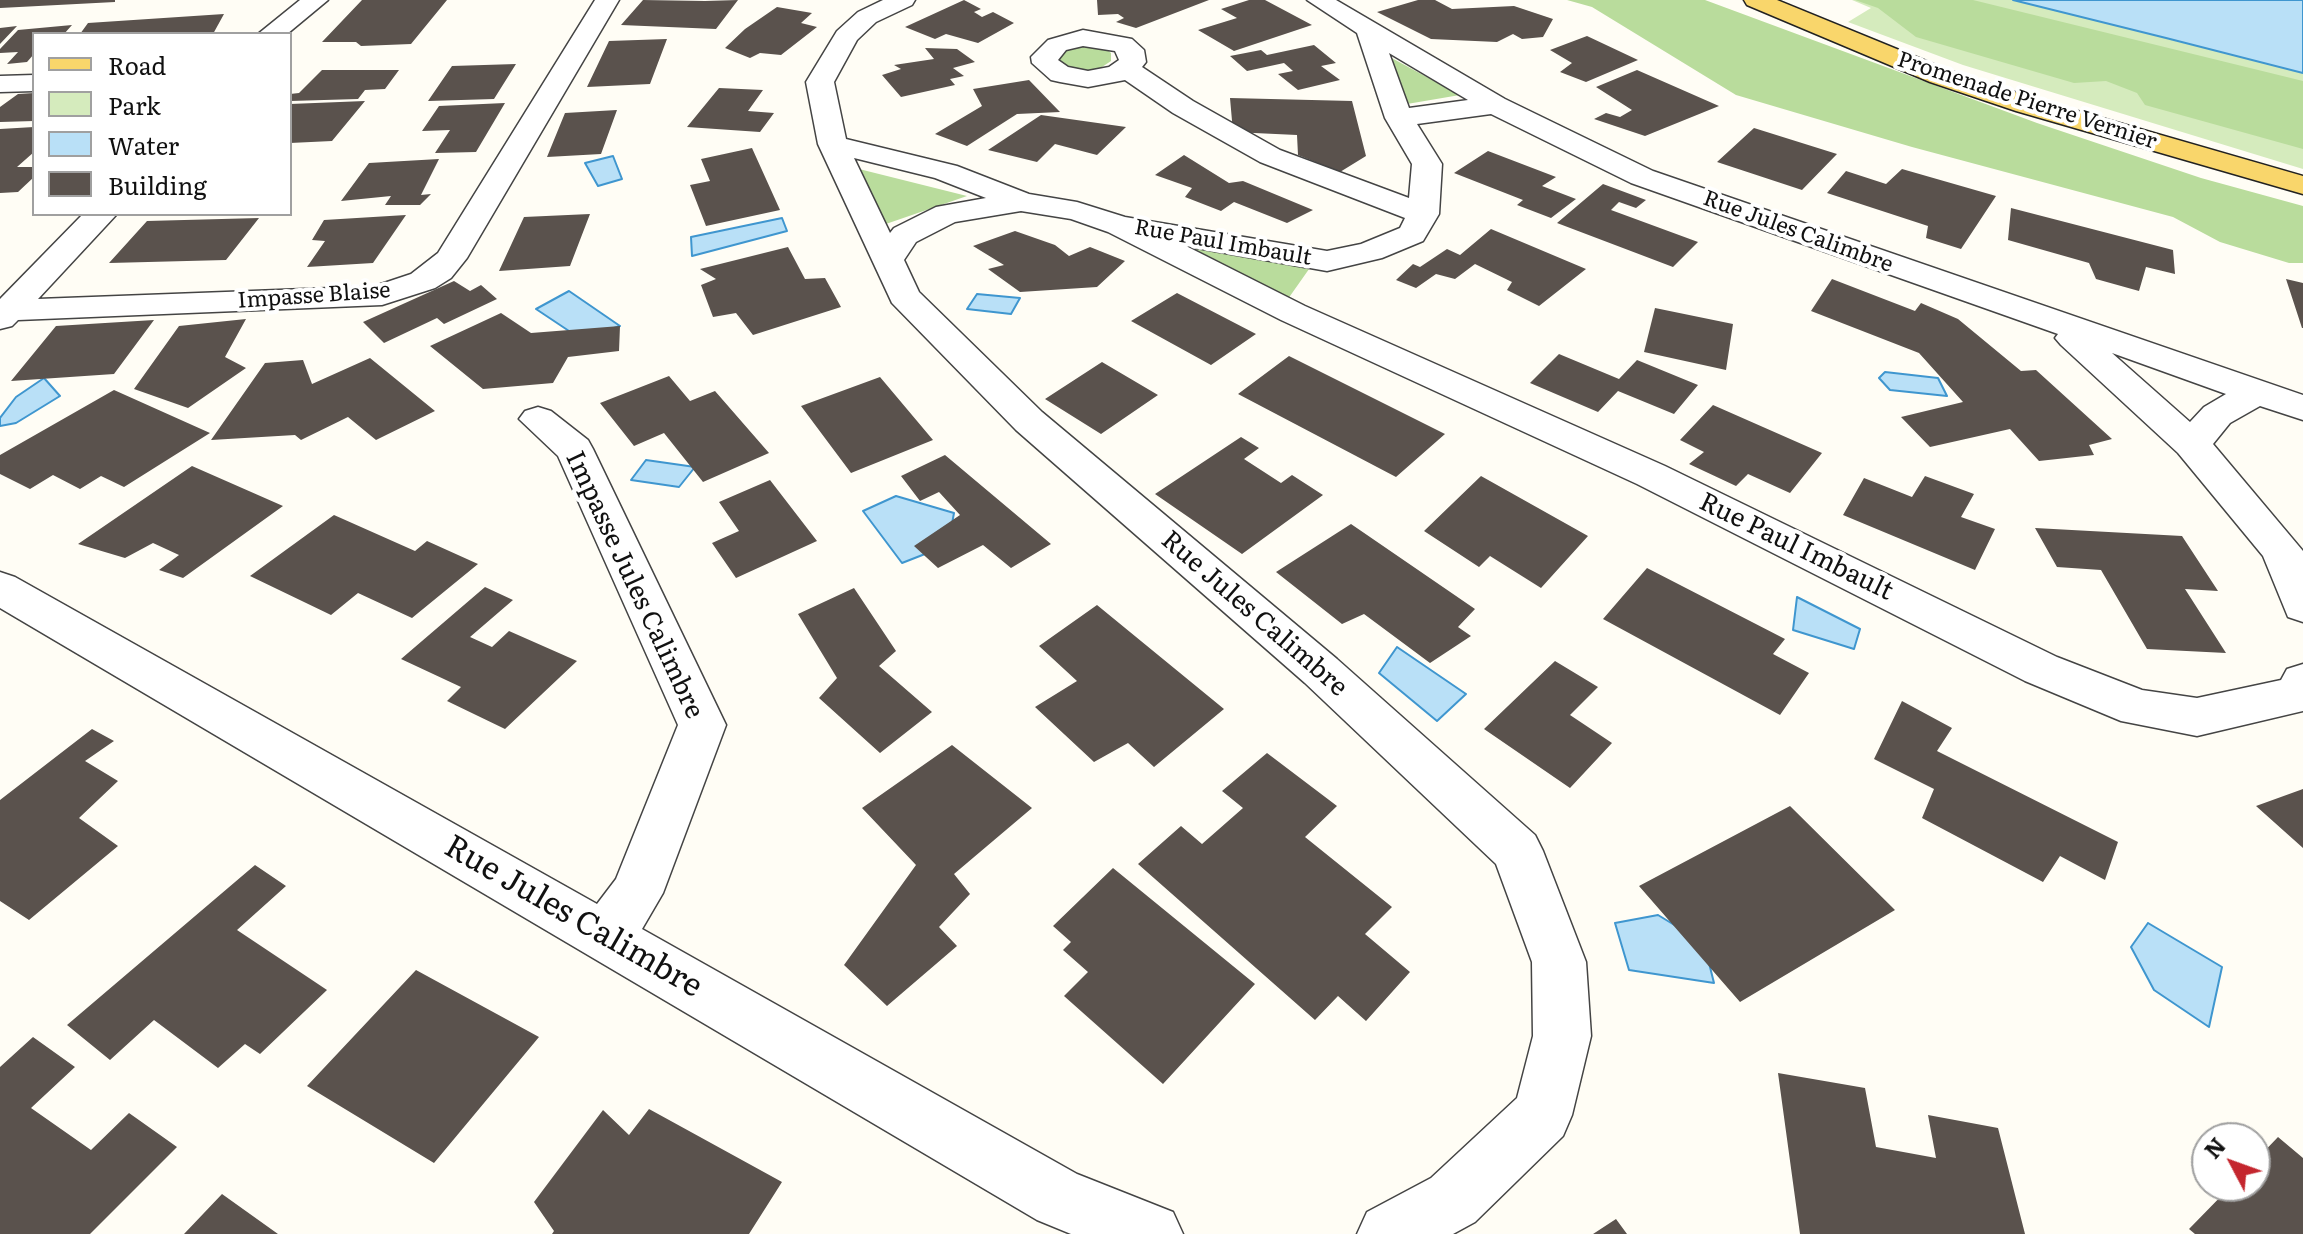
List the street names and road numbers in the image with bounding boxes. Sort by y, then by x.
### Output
street label: Promenade Pierre Vernier [1894,47,2160,155]
street label: Rue Jules Calimbre [1700,185,1896,279]
street label: Rue Paul Imbault [1132,214,1314,272]
street label: Impasse Blaise [237,277,391,315]
street label: Impasse Jules Calimbre [558,447,710,723]
street label: Rue Paul Imbault [1694,487,1898,607]
street label: Rue Jules Calimbre [1155,525,1353,703]
street label: Rue Jules Calimbre [437,828,709,1006]

